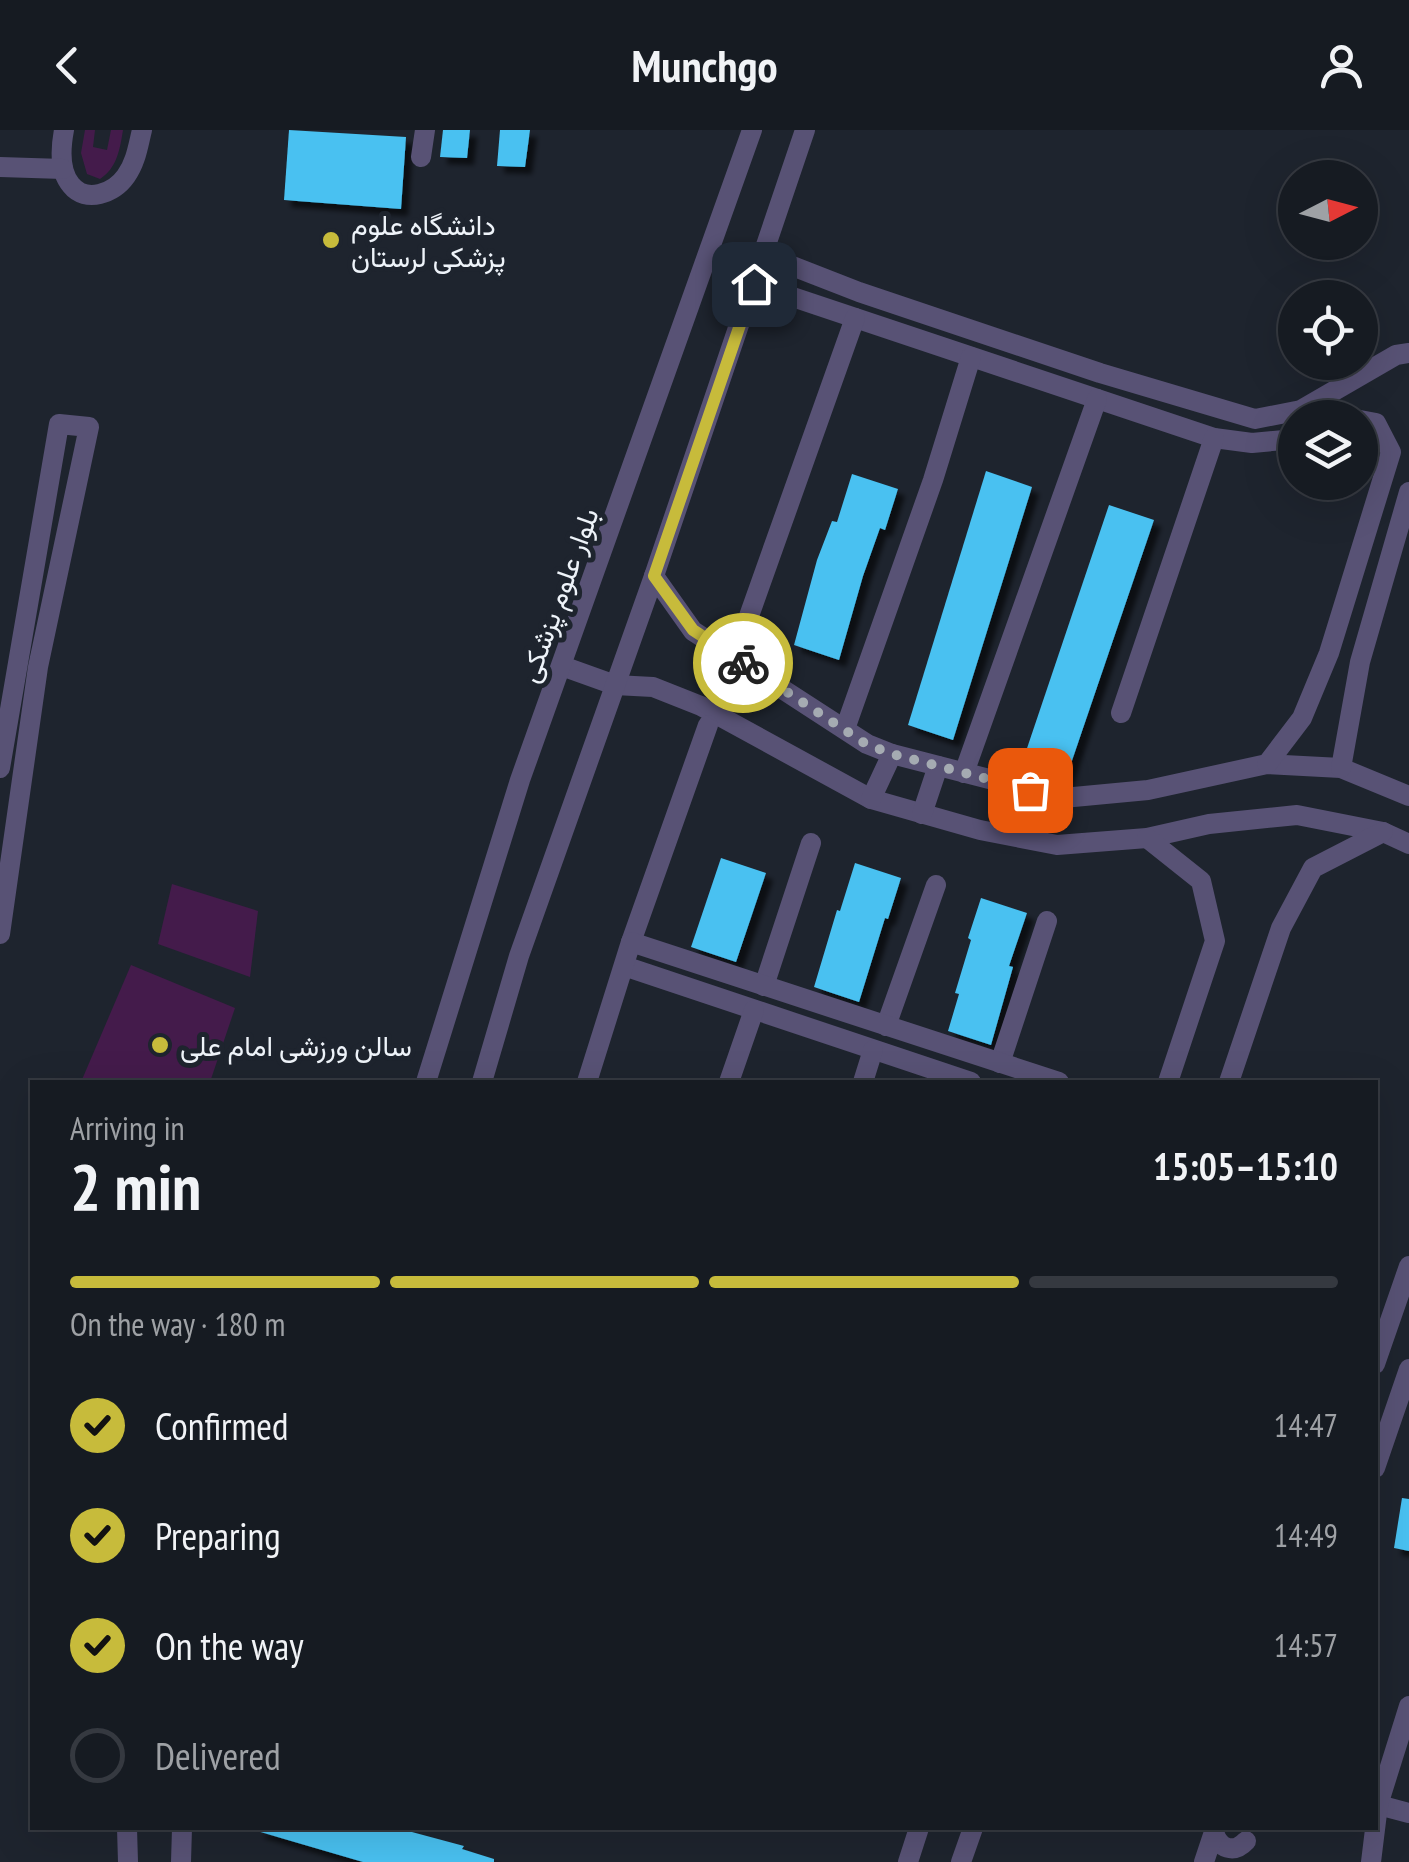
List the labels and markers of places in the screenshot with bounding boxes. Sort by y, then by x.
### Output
place label: دانشگاه علوم پزشکی لرستان [351,206,506,276]
marker: دانشگاه علوم پزشکی لرستان [320,229,342,251]
pin [712,242,797,327]
pin [988,748,1073,833]
place label: سالن ورزشی امام علی [180,1027,412,1065]
marker: سالن ورزشی امام علی [149,1034,171,1056]

